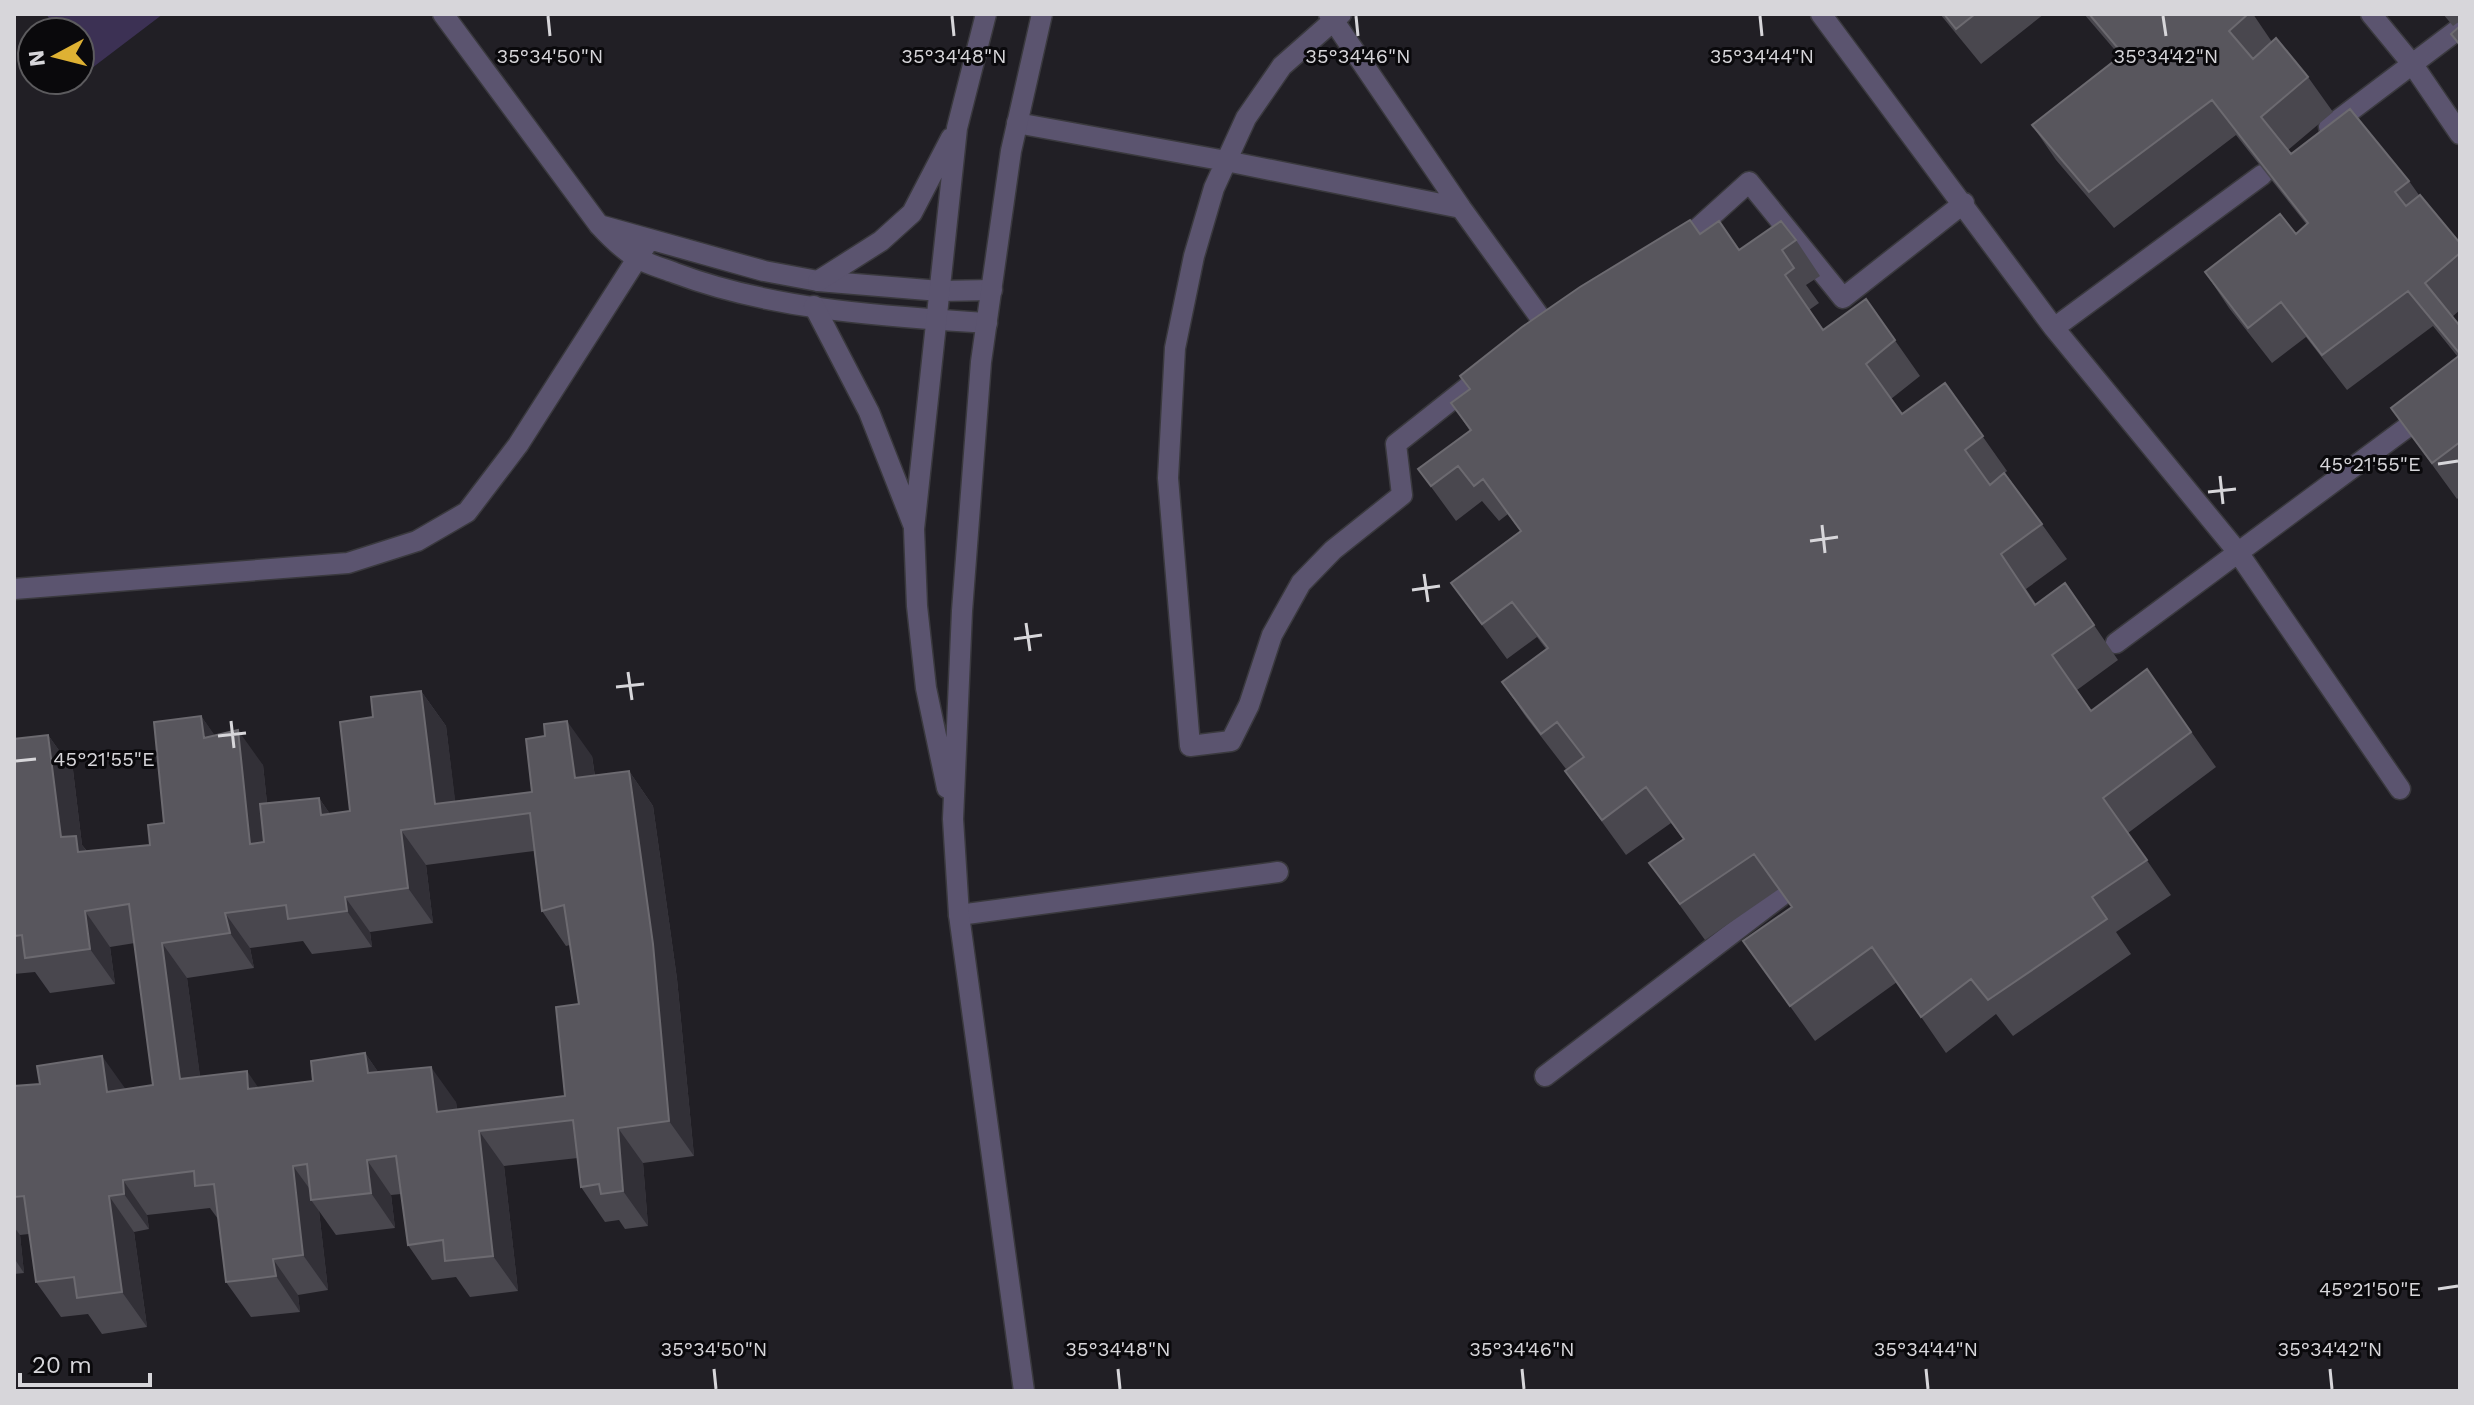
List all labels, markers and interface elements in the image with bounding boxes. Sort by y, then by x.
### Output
north arrow [16,16,96,96]
text: 35°34'50"N [497,44,603,68]
text: 35°34'48"N [901,44,1007,68]
text: 35°34'46"N [1305,44,1411,68]
text: 35°34'44"N [1710,44,1814,68]
text: 35°34'42"N [2114,44,2218,68]
text: N [23,49,50,68]
text: 45°21'55"E [2319,452,2421,476]
text: 45°21'55"E [53,747,155,771]
text: 45°21'50"E [2319,1277,2421,1301]
scale bar [20,1337,150,1387]
text: 35°34'50"N [661,1337,767,1361]
text: 35°34'48"N [1065,1337,1171,1361]
text: 35°34'46"N [1469,1337,1575,1361]
text: 35°34'44"N [1874,1337,1978,1361]
text: 35°34'42"N [2278,1337,2382,1361]
text: 20 m [32,1351,92,1379]

